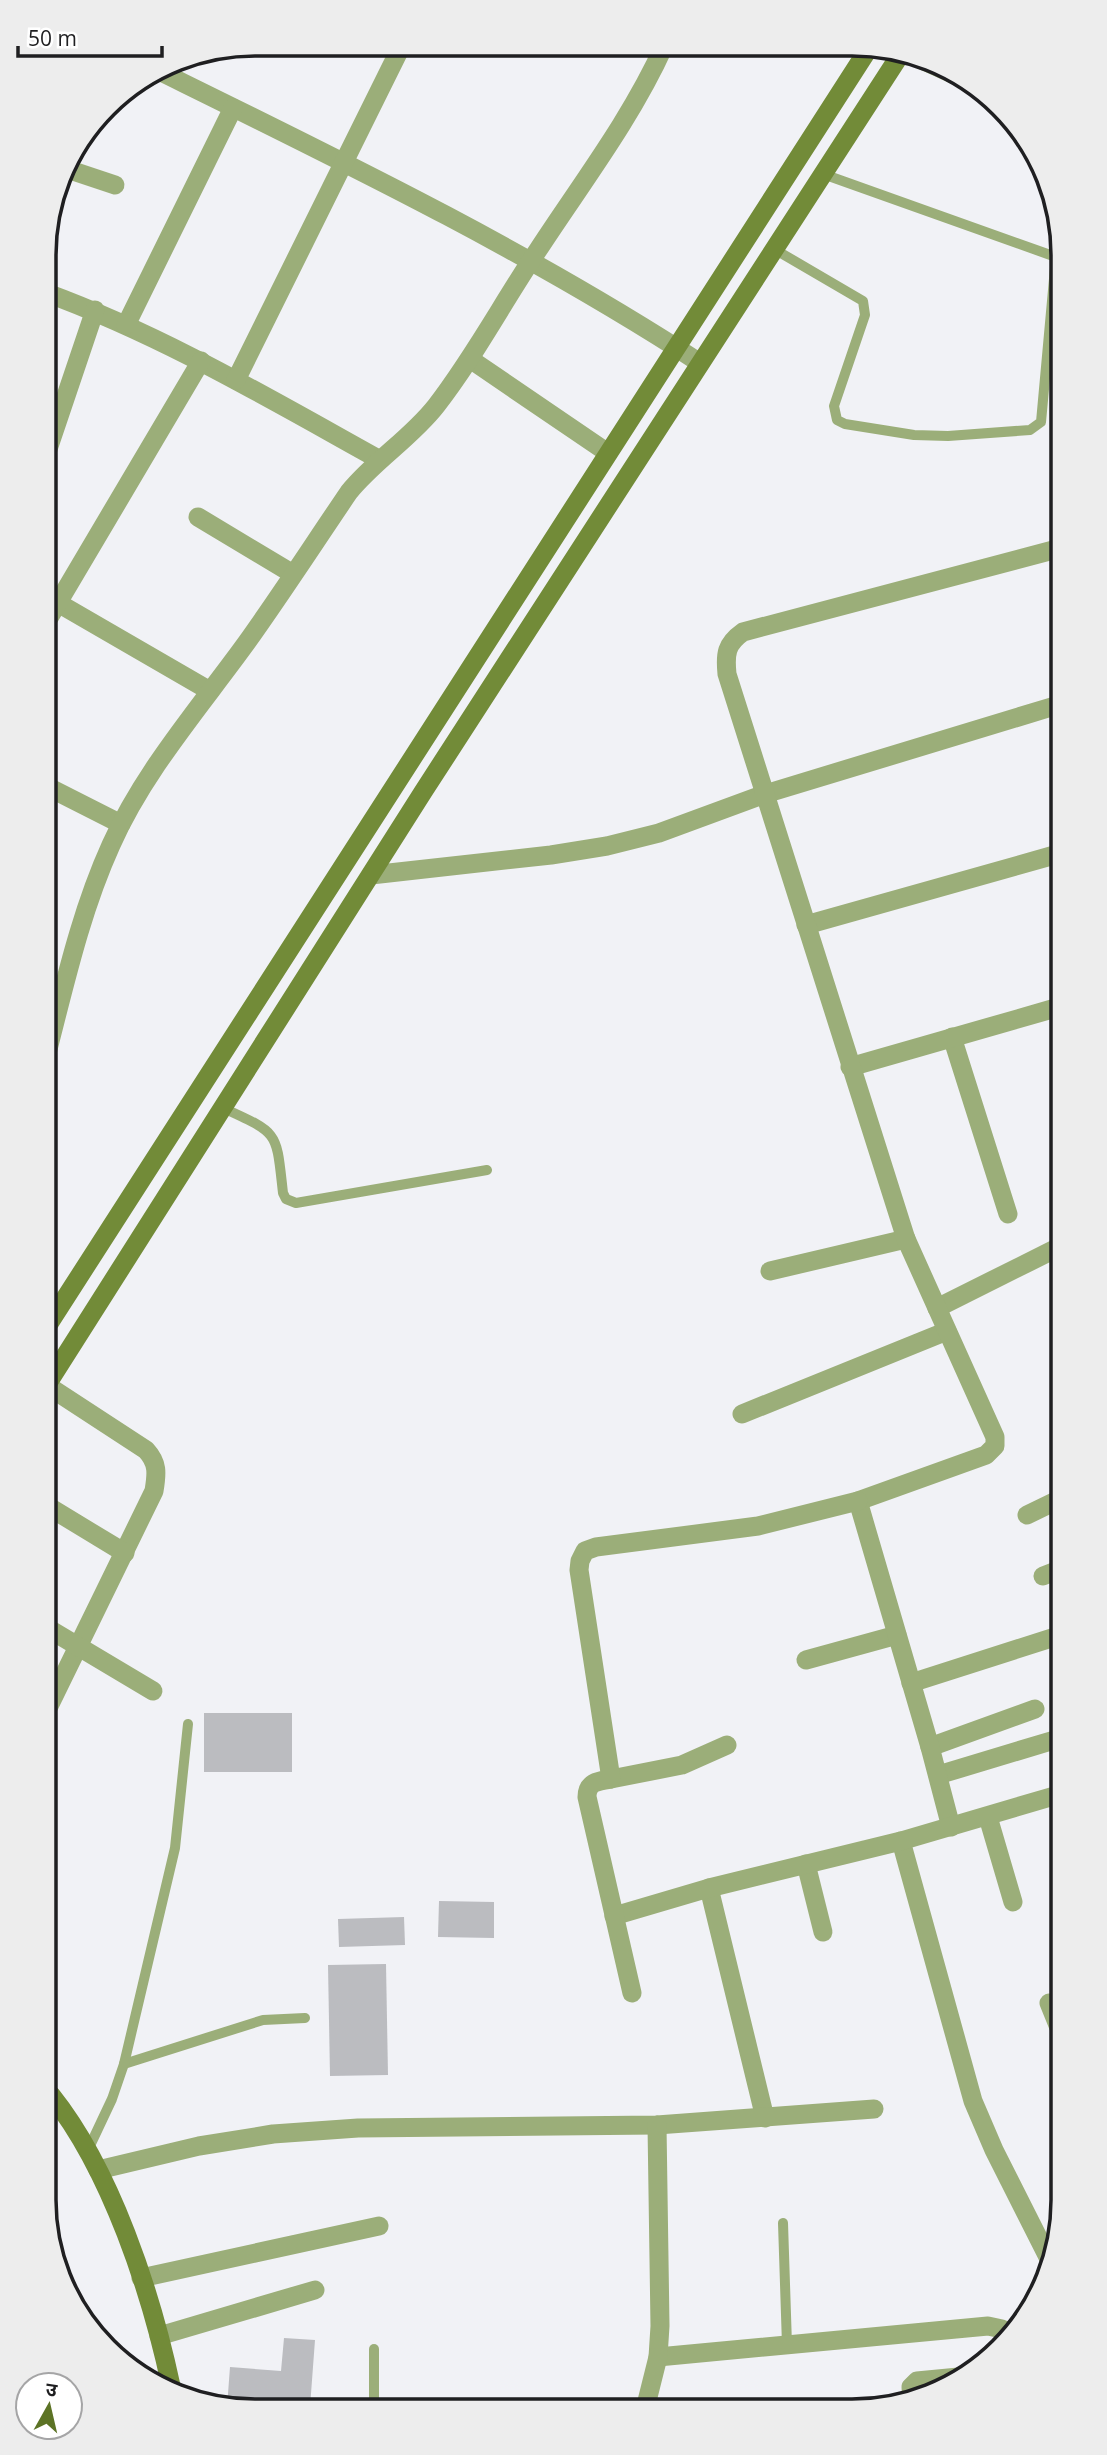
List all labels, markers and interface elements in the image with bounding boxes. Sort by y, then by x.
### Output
scale bar [18,14,161,58]
text: 50 m [28,24,77,52]
north arrow [14,2371,84,2441]
text: उ [44,2376,60,2403]

